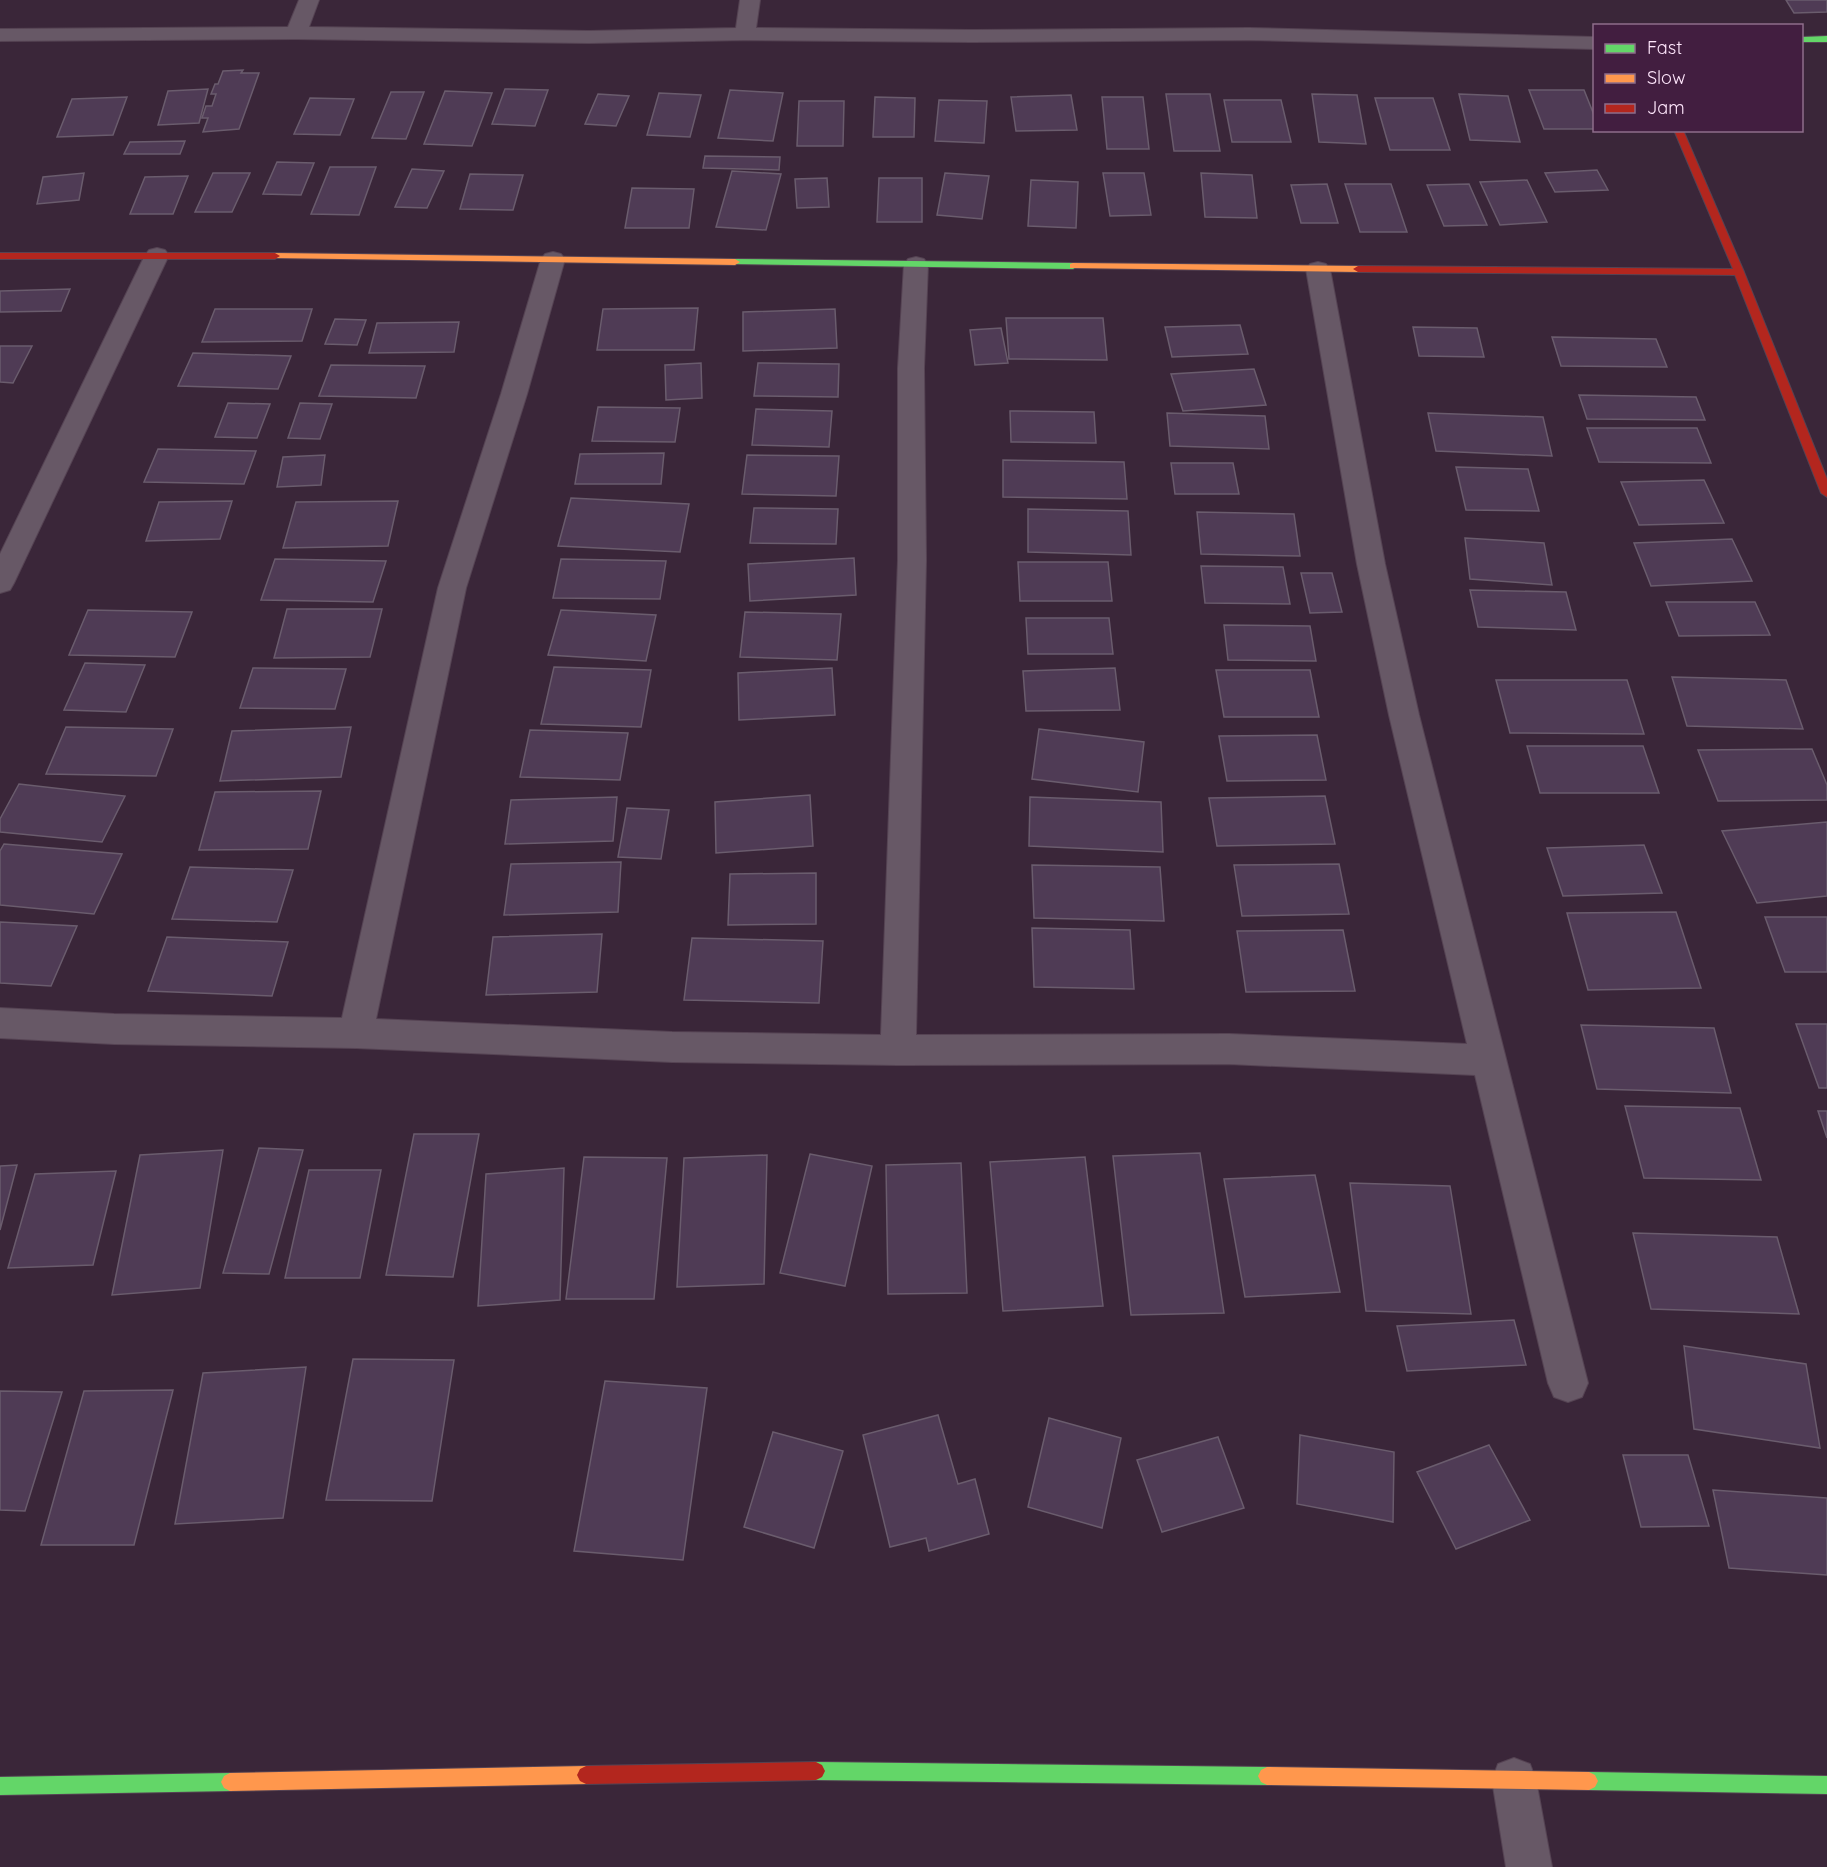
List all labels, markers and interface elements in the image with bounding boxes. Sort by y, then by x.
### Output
legend [1593,24,1803,132]
text: Fast [1647,36,1682,59]
text: Slow [1647,66,1685,89]
text: Jam [1647,96,1685,119]

